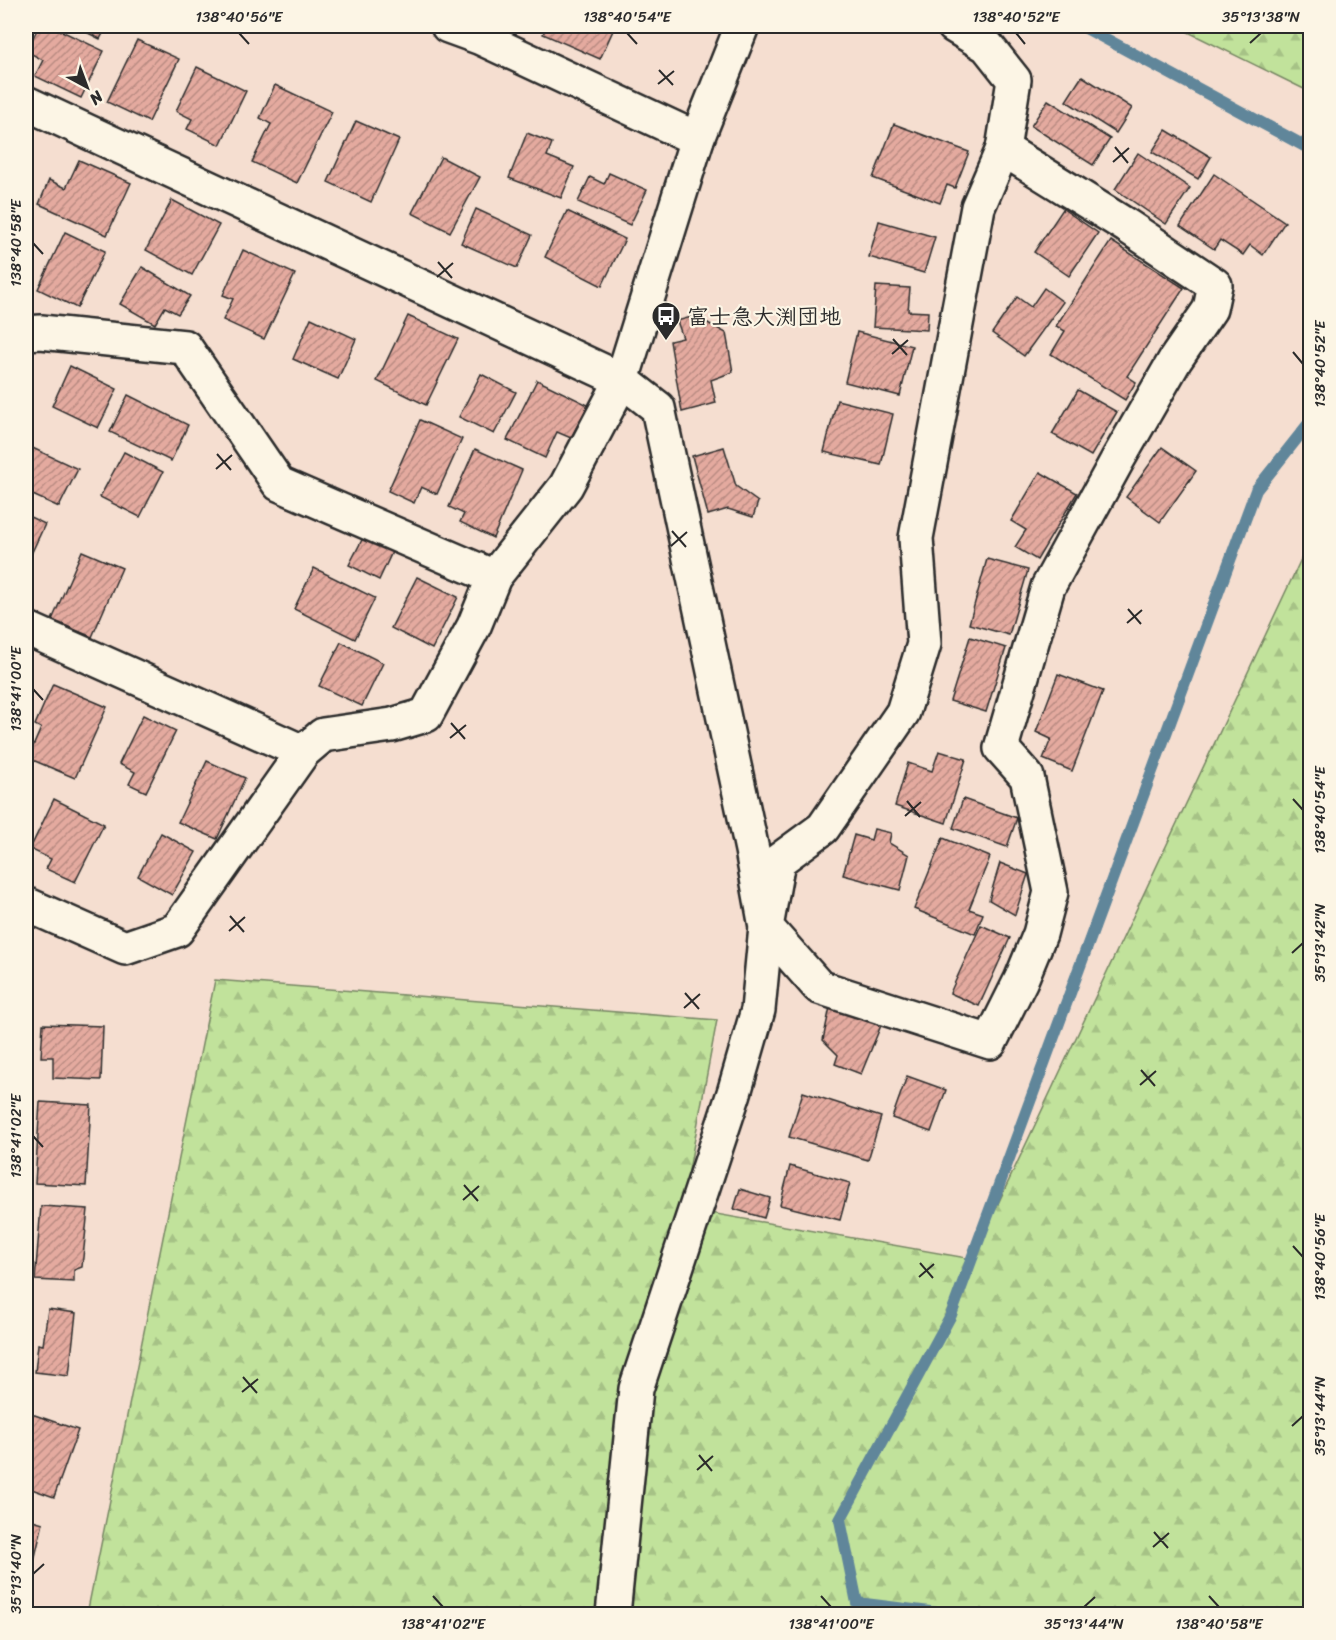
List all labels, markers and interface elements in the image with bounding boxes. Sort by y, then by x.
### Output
text: 138°40'56"E [196,4,284,30]
text: 138°40'54"E [583,4,672,30]
text: 138°40'52"E [973,4,1061,30]
text: 35°13'38"N [1222,4,1301,30]
north arrow [57,57,117,117]
text: N [82,83,111,113]
text: 138°40'58"E [3,198,29,287]
place label: 富士急大渕団地 [687,297,841,336]
bus stop icon: 富士急大渕団地 [650,300,682,342]
text: 138°40'52"E [1307,319,1333,407]
text: 138°41'00"E [3,645,29,732]
text: 138°40'54"E [1307,765,1333,854]
text: 35°13'42"N [1307,903,1333,982]
text: 138°41'02"E [3,1092,29,1178]
text: 138°40'56"E [1307,1212,1333,1300]
text: 35°13'44"N [1307,1376,1333,1456]
text: 35°13'40"N [3,1534,29,1614]
text: 138°41'02"E [401,1611,487,1637]
text: 138°41'00"E [788,1611,875,1637]
text: 35°13'44"N [1044,1611,1124,1637]
text: 138°40'58"E [1175,1611,1264,1637]

